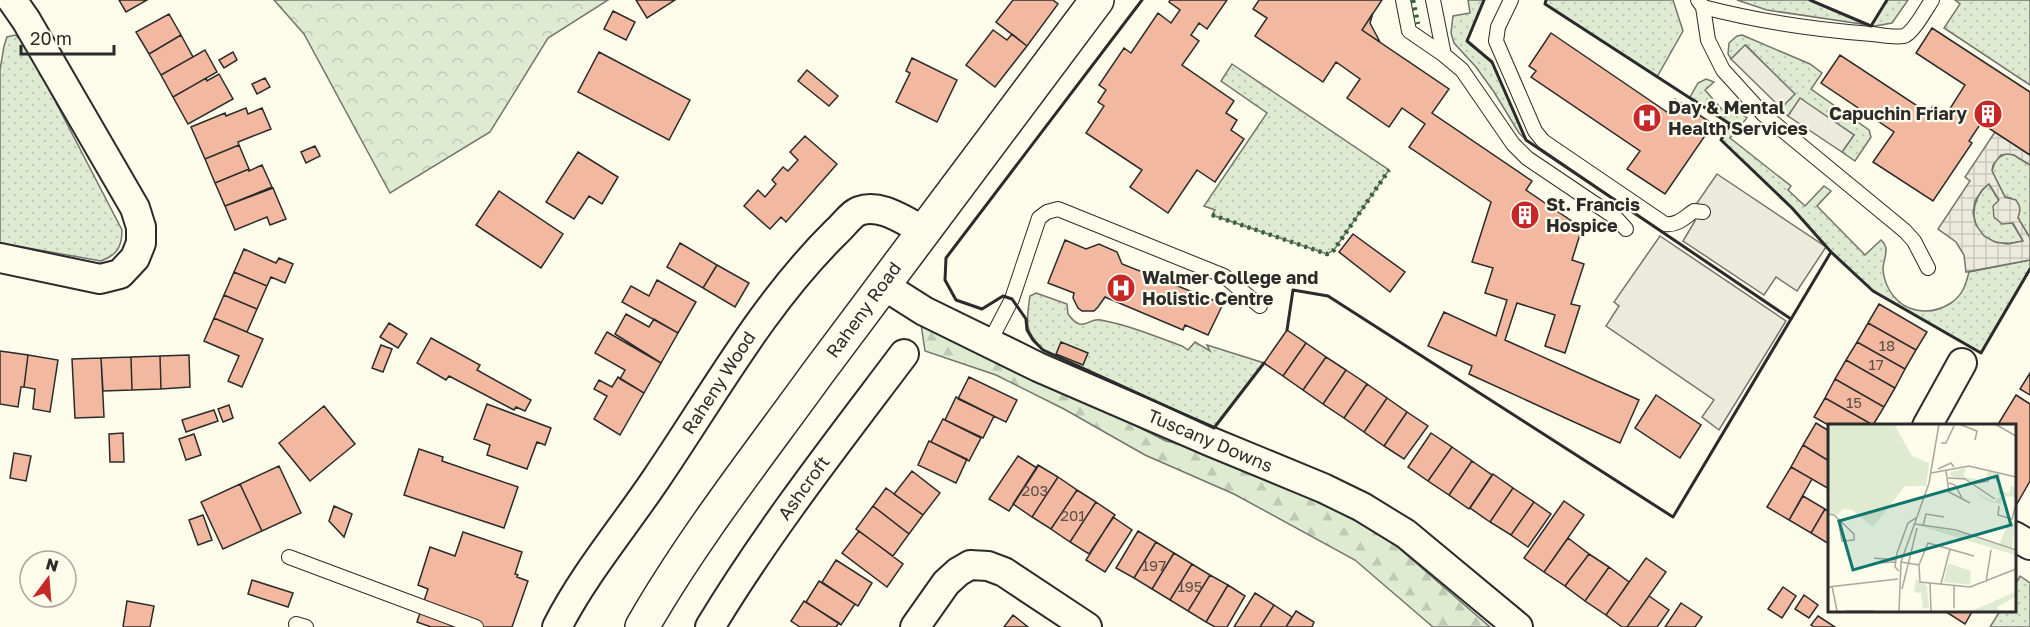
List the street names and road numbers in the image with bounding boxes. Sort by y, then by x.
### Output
street label: Raheny Road [821,257,905,362]
street label: Raheny Wood [677,327,760,438]
street label: Tuscany Downs [1145,404,1276,476]
street label: Ashcroft [773,451,834,524]

